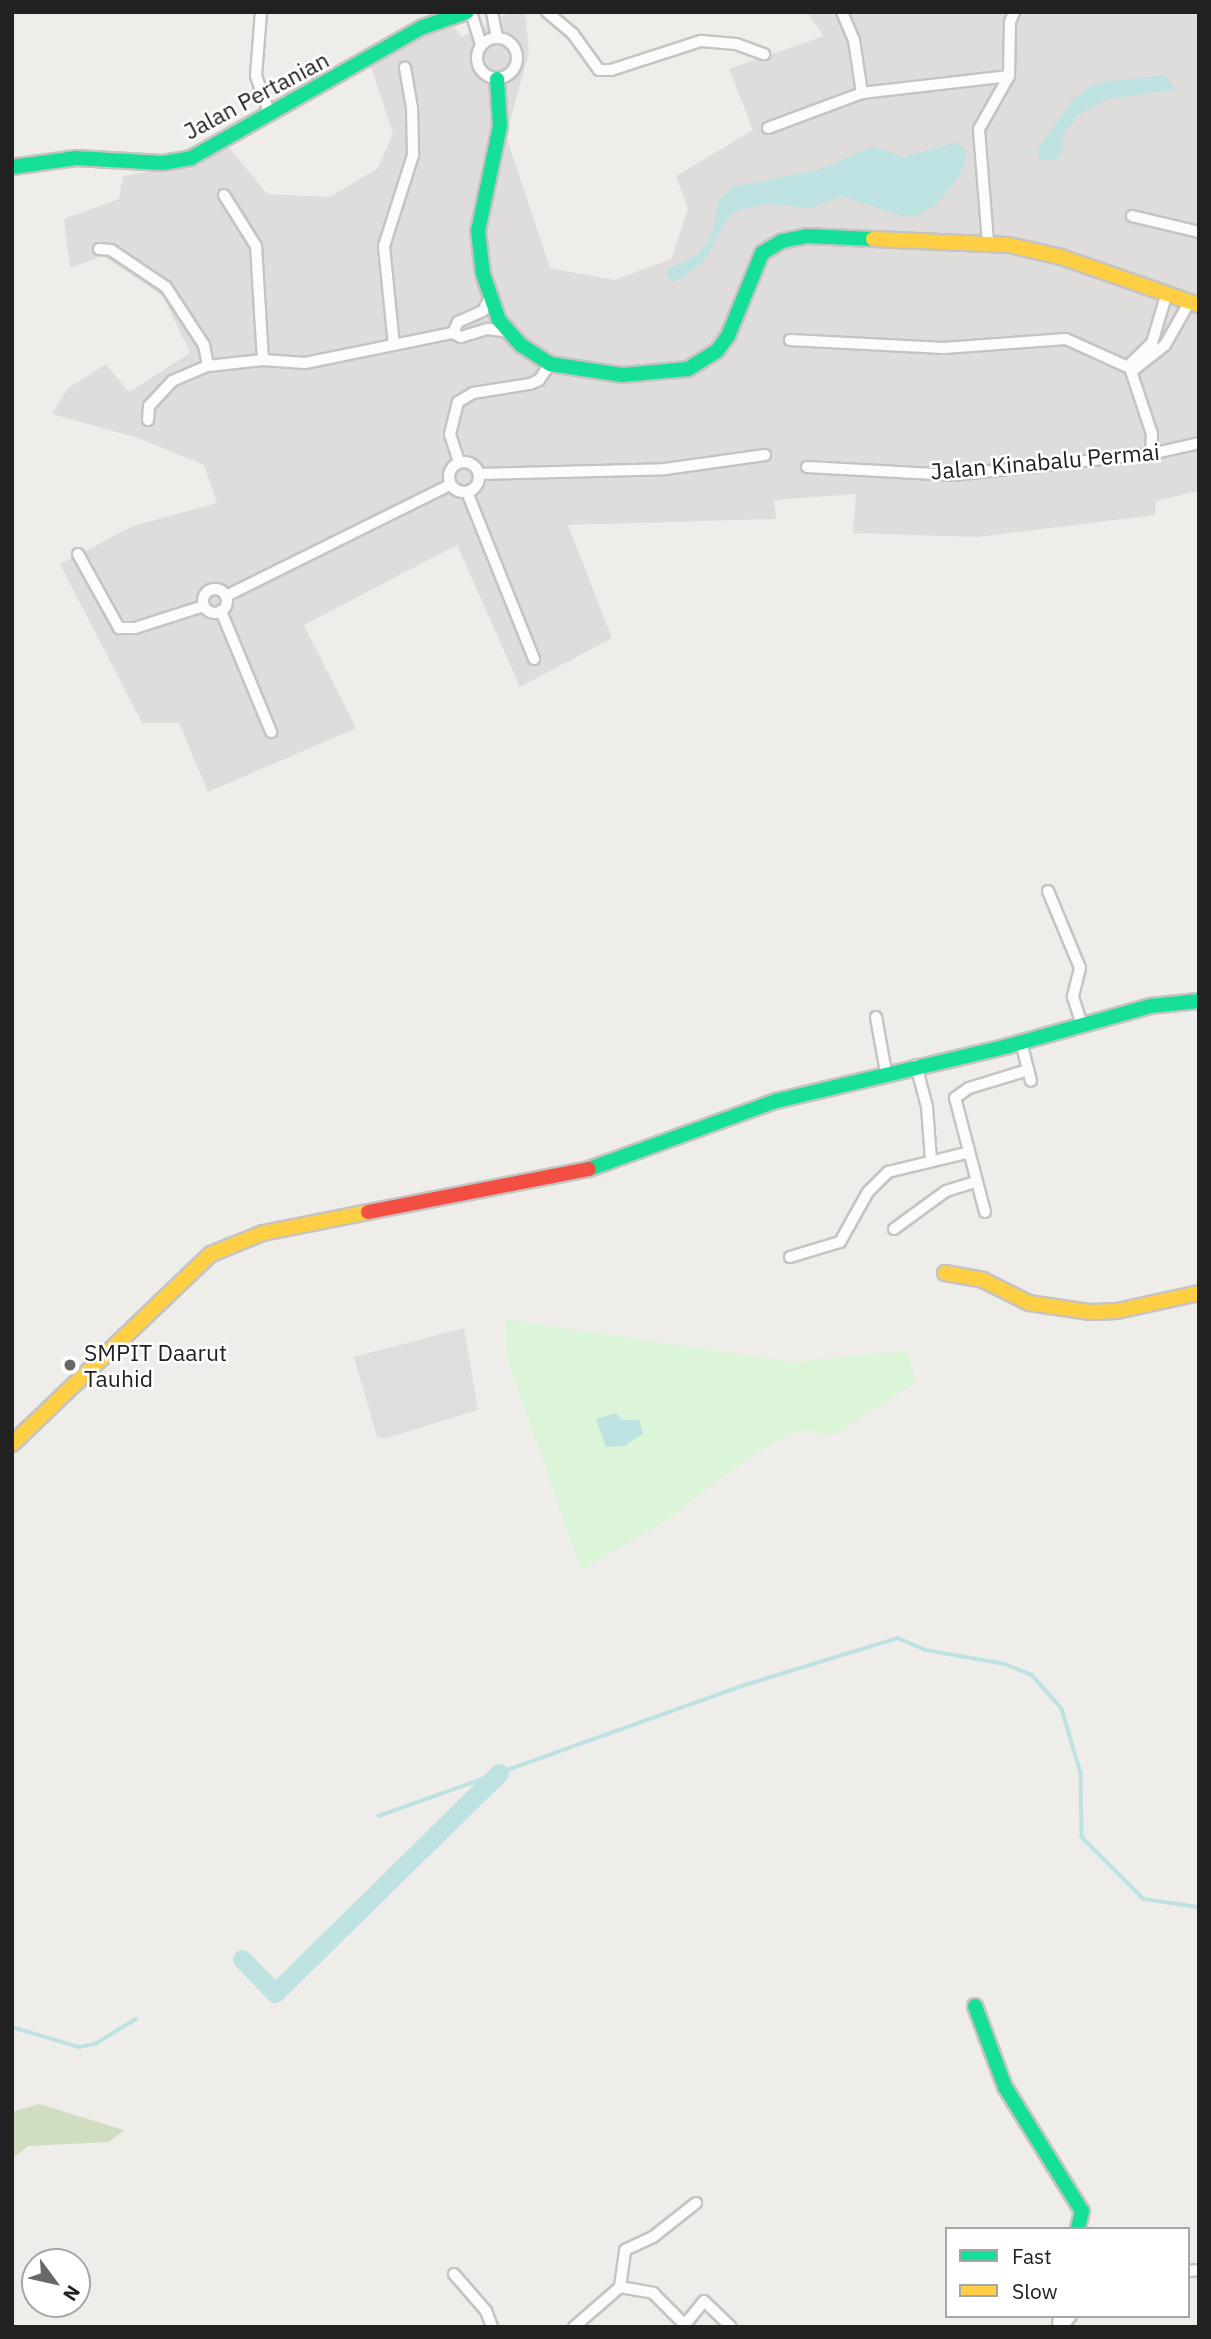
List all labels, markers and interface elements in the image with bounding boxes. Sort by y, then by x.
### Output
street label: Jalan Pertanian [179,45,333,145]
street label: Jalan Kinabalu Permai [929,437,1161,485]
place label: SMPIT Daarut Tauhid [84,1338,227,1392]
marker: SMPIT Daarut Tauhid [62,1357,78,1373]
legend [945,2227,1190,2318]
text: Fast [1012,2242,1052,2270]
north arrow [21,2248,91,2318]
text: Slow [1012,2277,1058,2305]
text: N [58,2281,86,2306]

